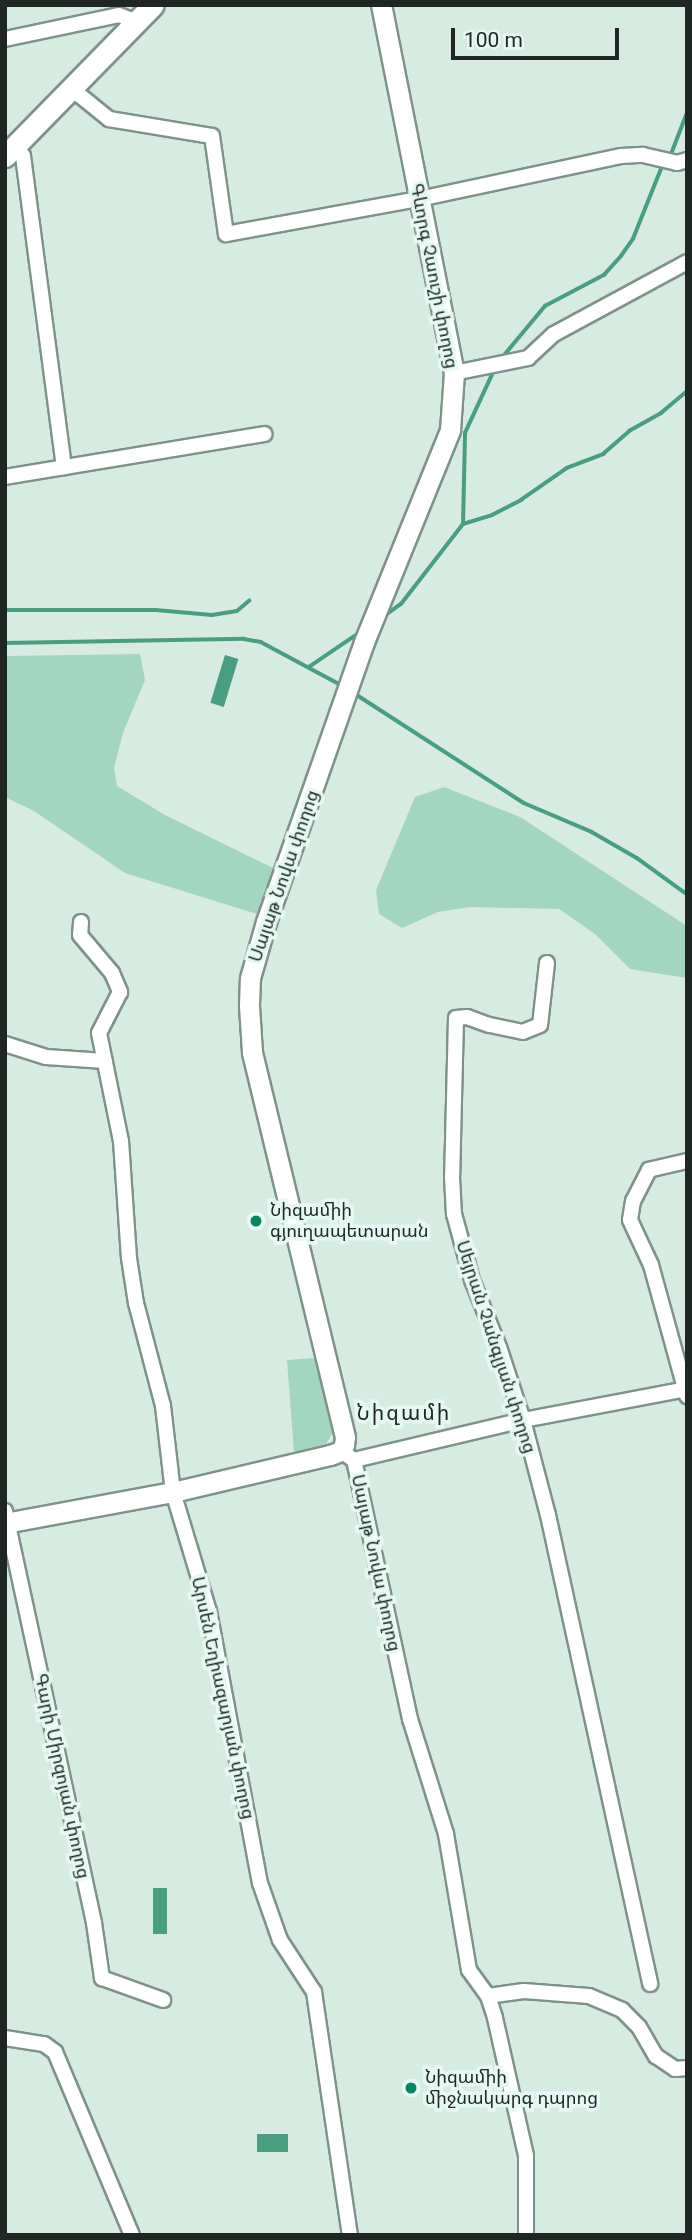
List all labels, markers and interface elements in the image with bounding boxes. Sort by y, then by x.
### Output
scale bar [454,14,622,58]
text: 100 m [464,28,523,52]
street label: Գևորգ Չաուշի փողոց [405,181,463,371]
street label: Սայաթ Նովա փողոց [244,787,324,965]
place label: Նիզամիի գյուղապետարան [270,1200,429,1242]
marker: Նիզամիի գյուղապետարան [248,1213,264,1229]
street label: Սեյրան Չանգլյան փողոց [451,1238,541,1456]
district label: Նիզամի [357,1400,451,1426]
street label: Սայաթ Նովա փողոց [347,1472,405,1654]
street label: Արսեն Եղիազարյան փողոց [187,1575,259,1821]
street label: Գարի Միրզոյան փողոց [30,1671,94,1881]
place label: Նիզամիի միջնակարգ դպրոց [425,2067,598,2110]
marker: Նիզամիի միջնակարգ դպրոց [403,2080,419,2096]

